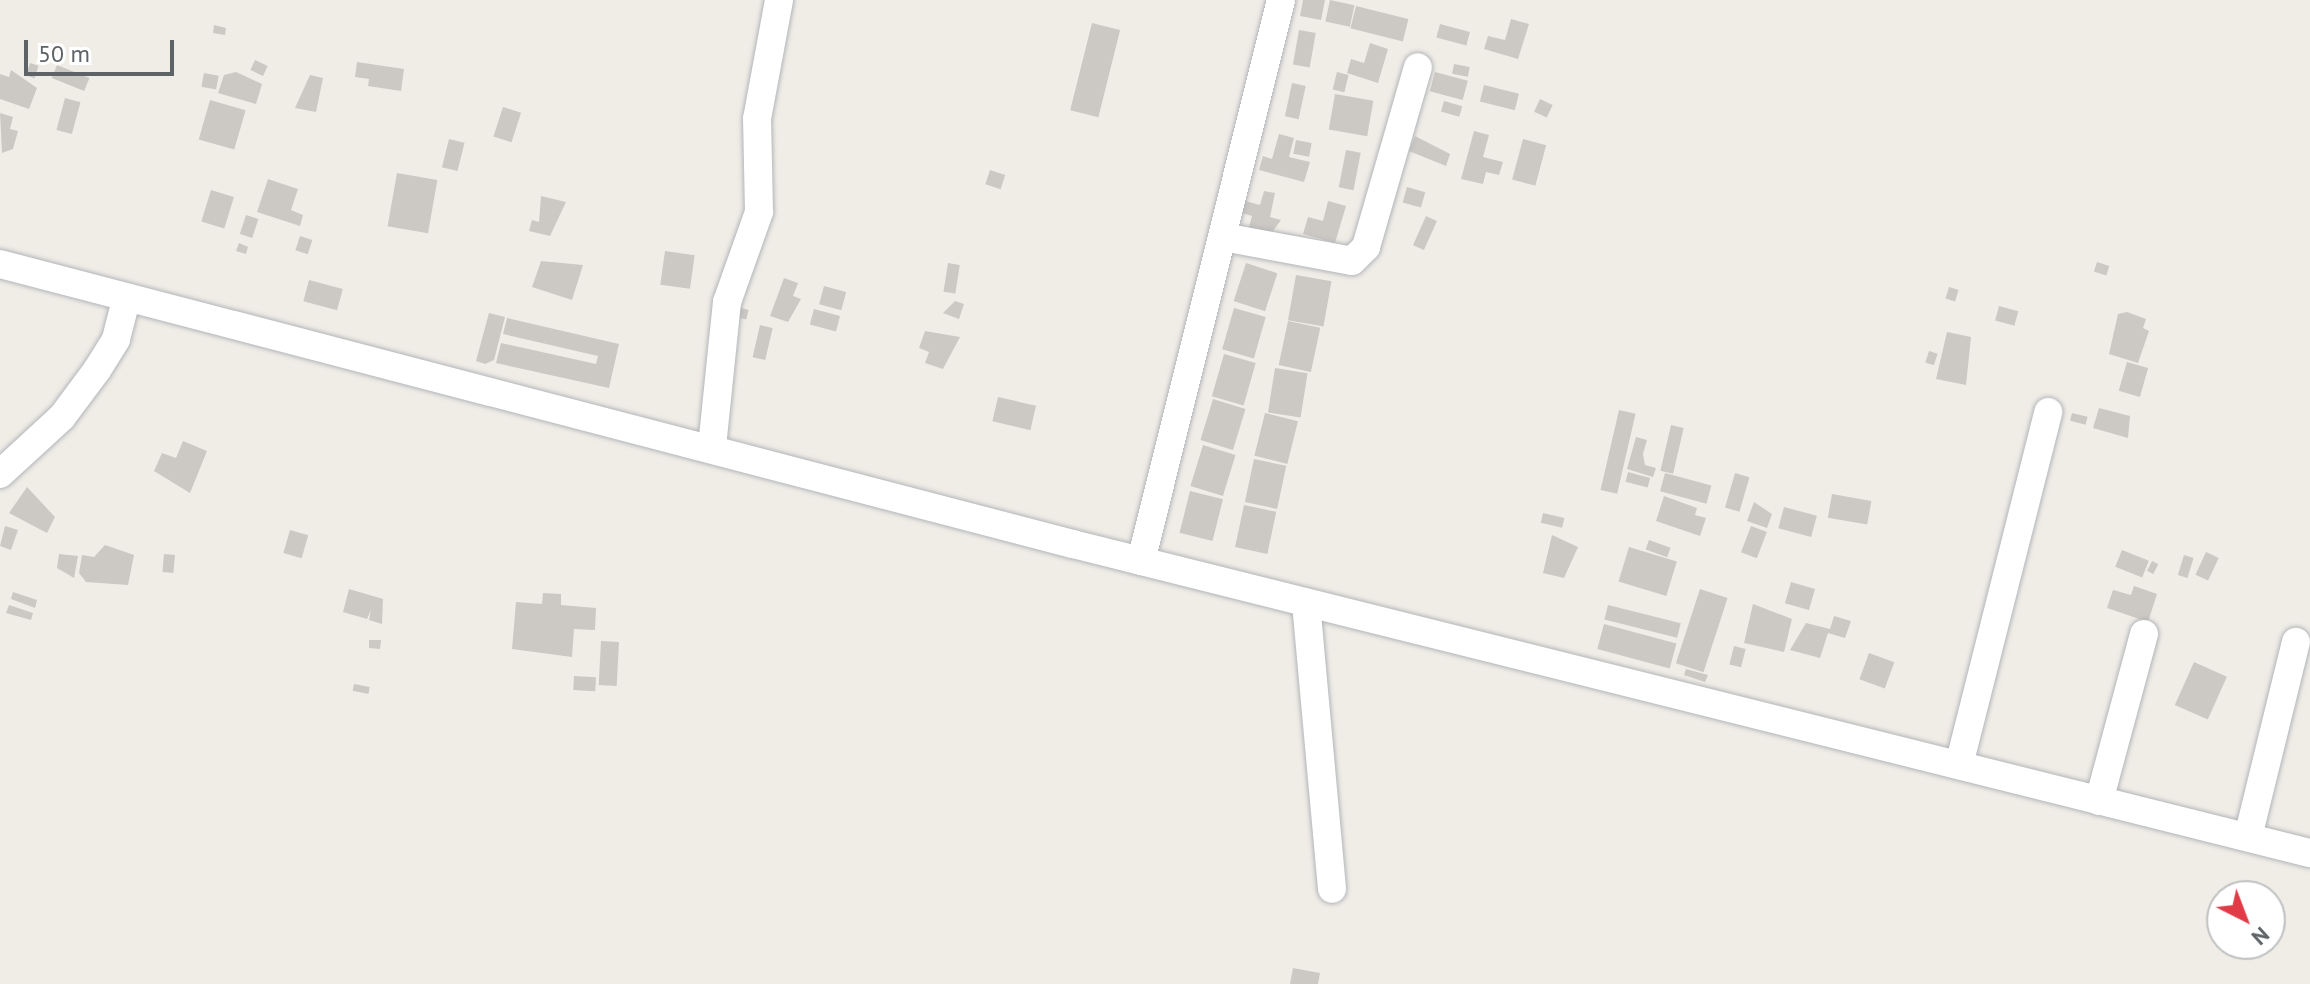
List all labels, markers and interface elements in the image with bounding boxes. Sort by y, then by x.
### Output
scale bar [28,24,178,74]
text: 50 m [38,38,90,69]
north arrow [2206,880,2286,960]
text: N [2246,921,2275,952]

